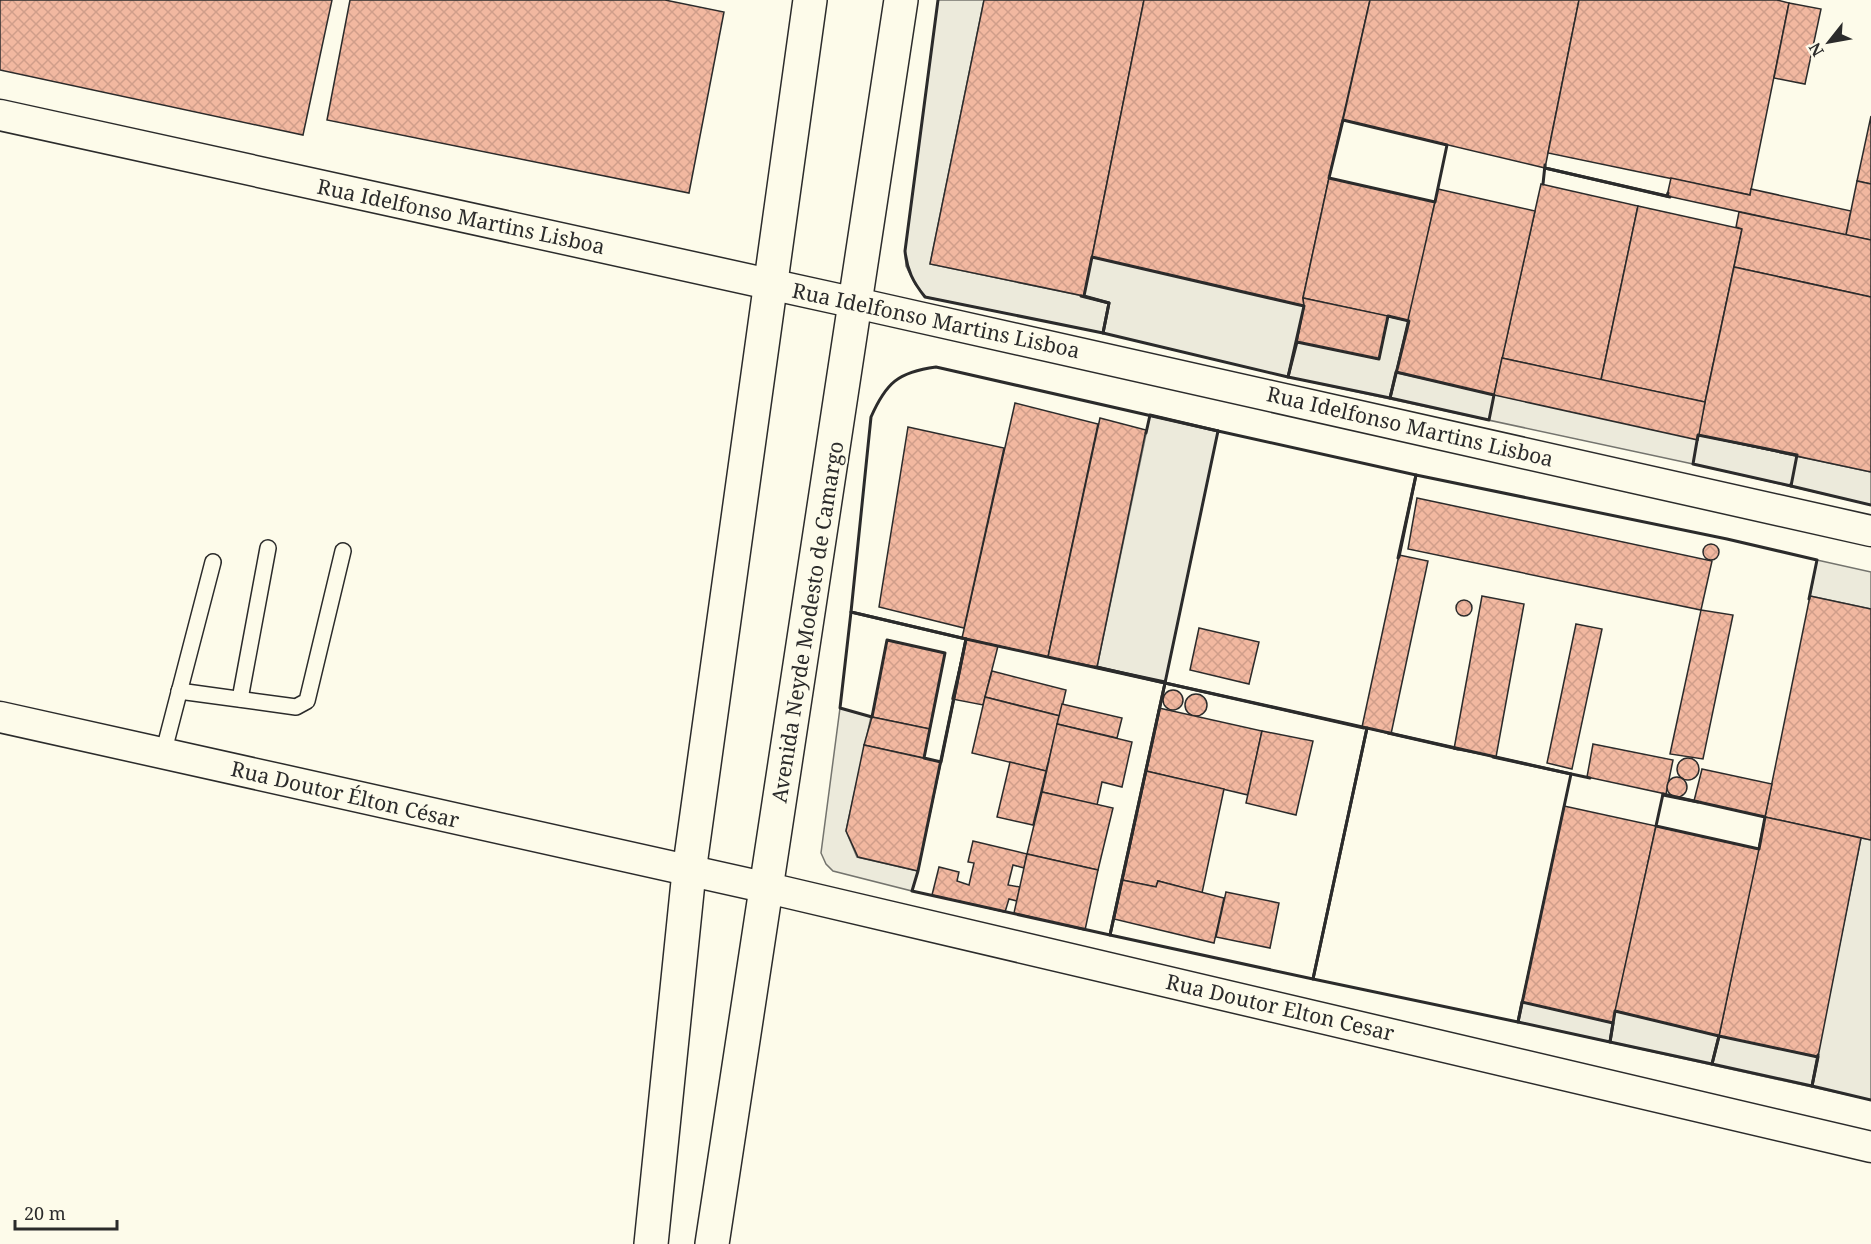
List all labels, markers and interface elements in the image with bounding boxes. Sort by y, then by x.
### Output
north arrow [1799,12,1859,72]
text: N [1803,38,1829,61]
street label: Rua Idelfonso Martins Lisboa [315,172,608,260]
street label: Rua Idelfonso Martins Lisboa [790,276,1083,364]
street label: Rua Idelfonso Martins Lisboa [1264,379,1556,473]
street label: Avenida Neyde Modesto de Camargo [765,439,849,805]
street label: Rua Doutor Élton César [228,754,462,834]
street label: Rua Doutor Elton Cesar [1163,967,1397,1047]
scale bar [15,1193,117,1231]
text: 20 m [24,1201,66,1225]

